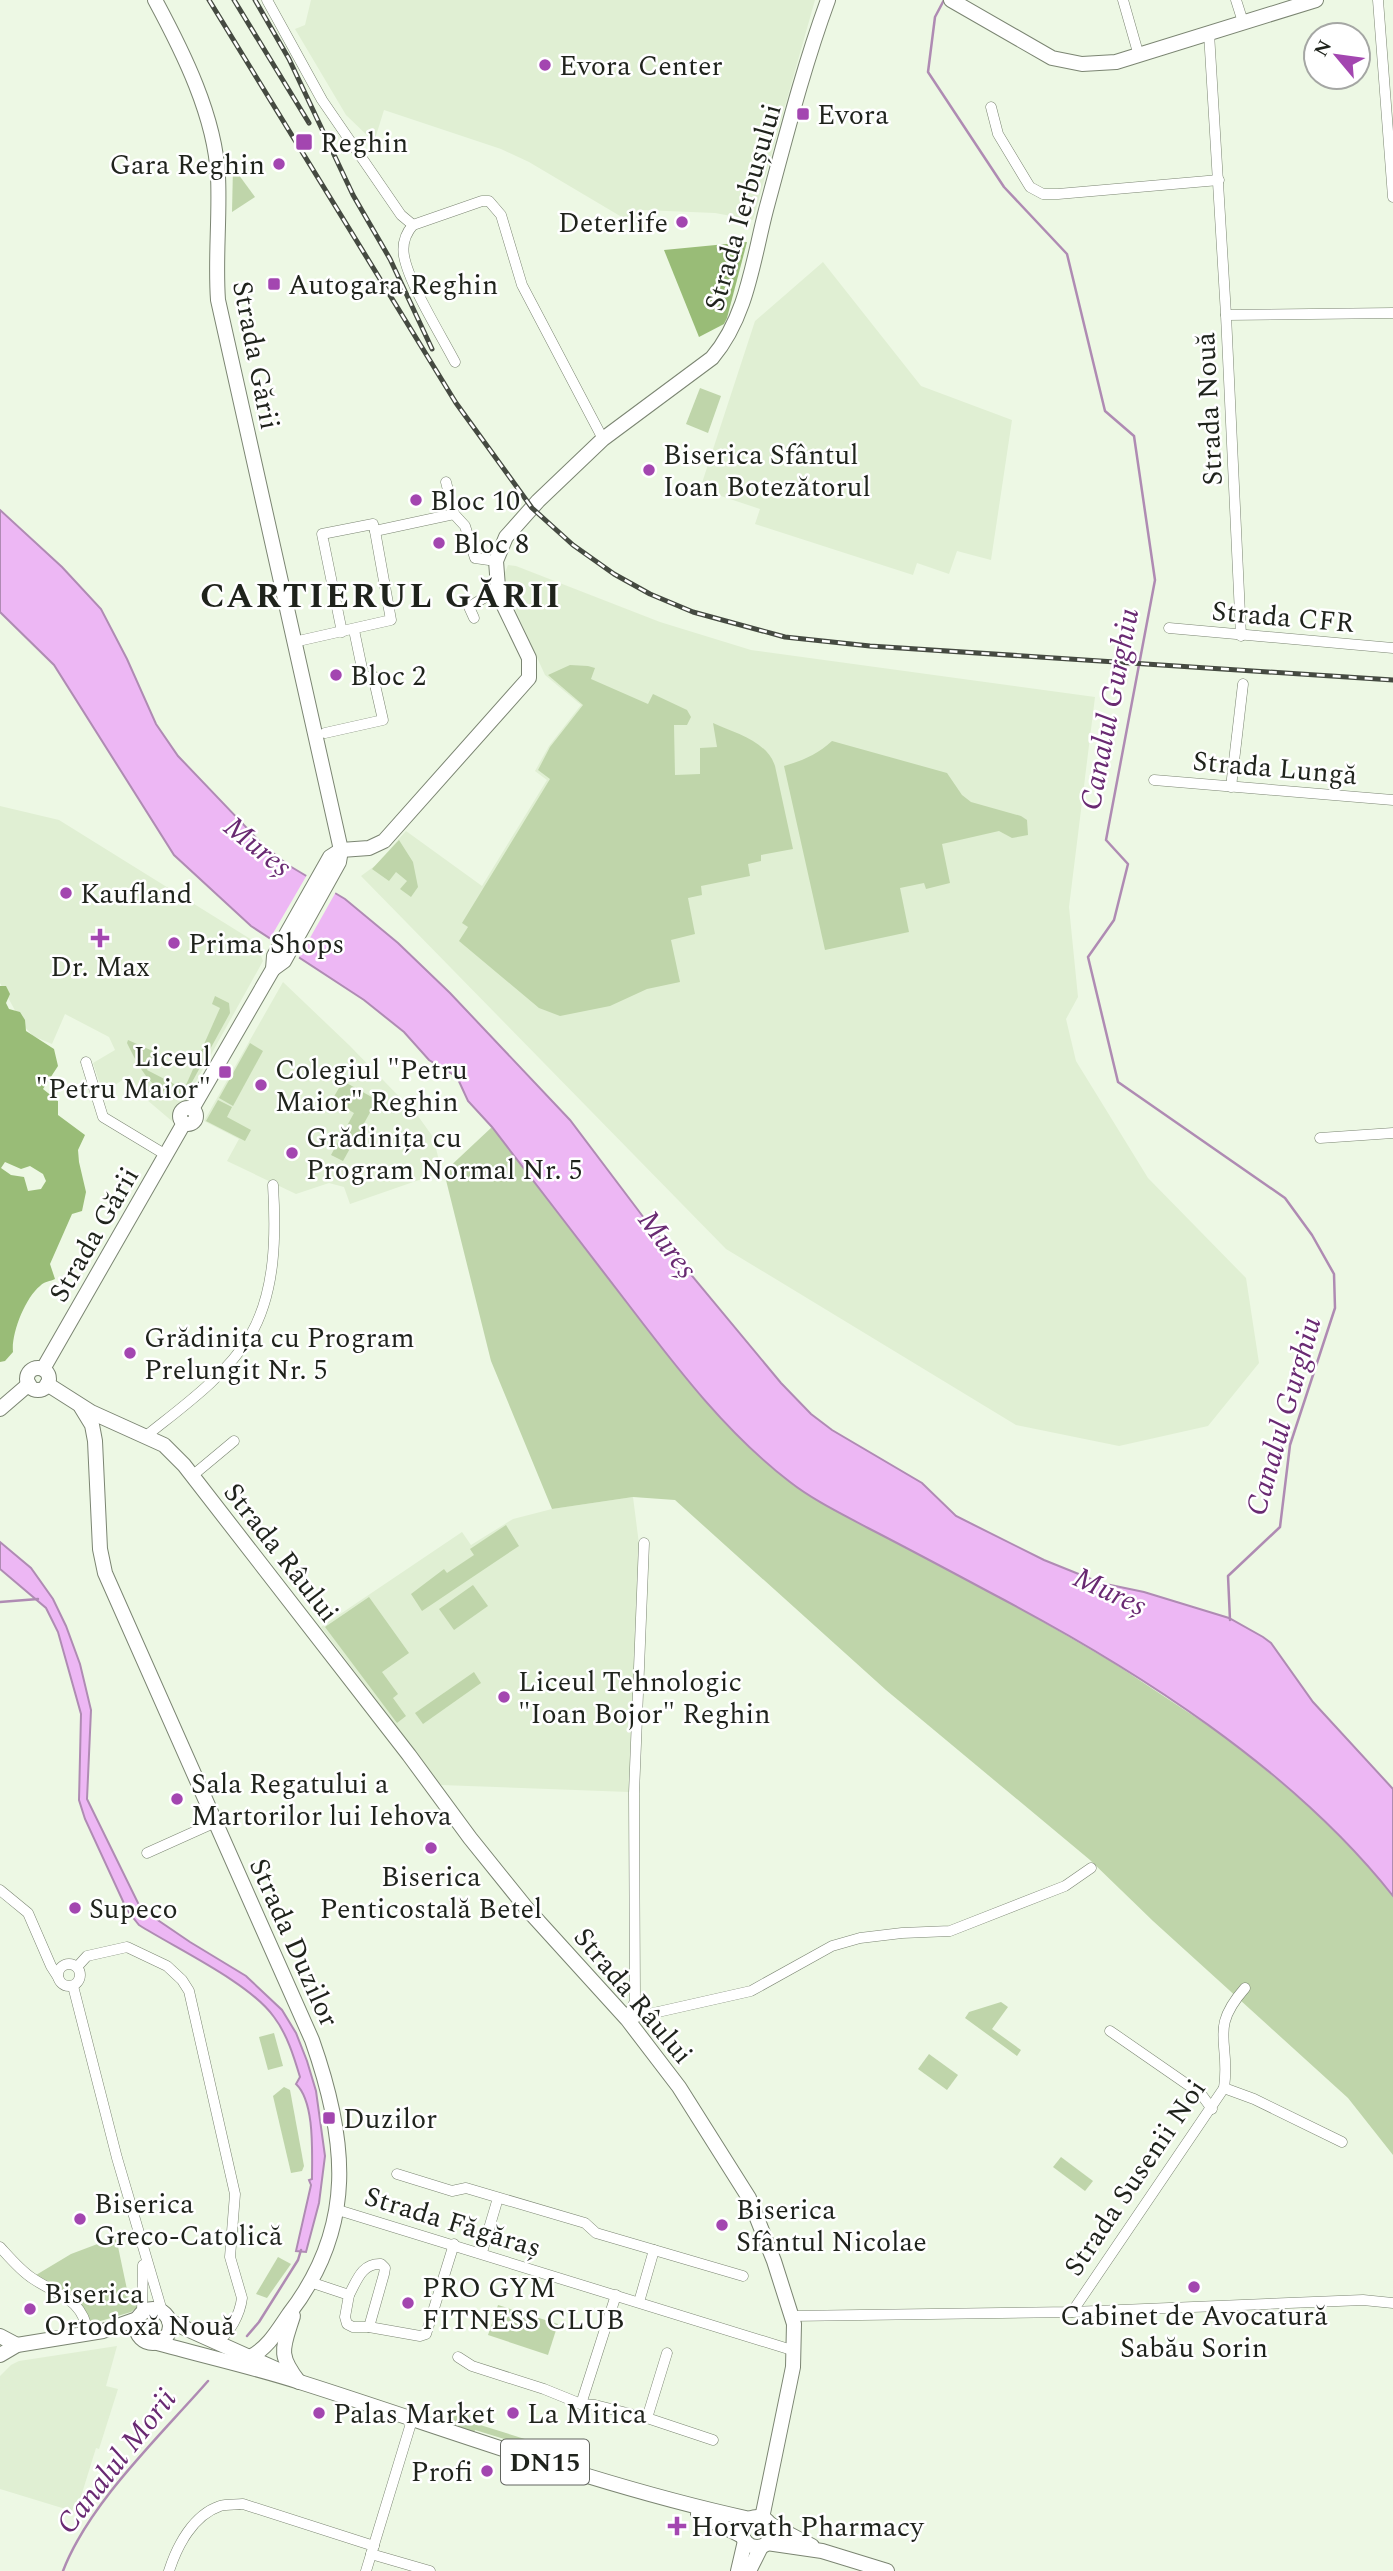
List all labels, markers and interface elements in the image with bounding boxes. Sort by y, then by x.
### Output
north arrow [1302,21,1372,91]
text: N [1307,35,1340,62]
place label: Evora Center [559,45,723,88]
marker: Evora Center [537,57,553,73]
place label: Evora [817,94,889,137]
street label: Strada Ierbușului [693,99,794,316]
marker: Evora [795,106,811,122]
place label: Reghin [320,122,408,165]
marker: Reghin [294,132,314,152]
place label: Gara Reghin [109,144,265,187]
marker: Gara Reghin [271,156,287,172]
place label: Deterlife [558,202,668,245]
marker: Deterlife [674,214,690,230]
place label: Autogara Reghin [288,264,498,307]
marker: Autogara Reghin [266,276,282,292]
street label: Strada Gării [220,277,291,433]
street label: Strada Nouă [1184,331,1235,487]
place label: Biserica Sfântul Ioan Botezătorul [663,434,871,509]
marker: Biserica Sfântul Ioan Botezătorul [641,462,657,478]
place label: Bloc 10 [430,480,520,523]
marker: Bloc 10 [408,492,424,508]
place label: Bloc 8 [453,523,529,566]
marker: Bloc 8 [431,535,447,551]
district label: CARTIERUL GĂRII [200,570,562,623]
street label: Strada CFR [1210,590,1356,645]
water label: Canalul Gurghiu [1068,604,1152,814]
place label: Bloc 2 [350,655,426,698]
marker: Bloc 2 [328,667,344,683]
street label: Strada Lungă [1191,740,1359,797]
water label: Mureș [213,805,302,889]
place label: Kaufland [80,873,192,916]
marker: Kaufland [58,885,74,901]
place label: Prima Shops [188,923,344,966]
marker: Dr. Max [92,930,108,946]
marker: Prima Shops [166,935,182,951]
place label: Dr. Max [50,946,150,989]
place label: Liceul "Petru Maior" [35,1036,211,1111]
place label: Colegiul "Petru Maior" Reghin [275,1049,468,1124]
marker: Liceul "Petru Maior" [217,1064,233,1080]
marker: Colegiul "Petru Maior" Reghin [253,1077,269,1093]
place label: Grădinița cu Program Normal Nr. 5 [306,1117,582,1192]
marker: Grădinița cu Program Normal Nr. 5 [284,1145,300,1161]
street label: Strada Gării [38,1159,151,1311]
water label: Mureș [626,1200,709,1289]
water label: Canalul Gurghiu [1234,1311,1334,1521]
place label: Grădinița cu Program Prelungit Nr. 5 [144,1317,415,1392]
marker: Grădinița cu Program Prelungit Nr. 5 [122,1345,138,1361]
street label: Strada Râului [212,1474,349,1632]
water label: Mureș [1065,1555,1154,1629]
place label: Liceul Tehnologic "Ioan Bojor" Reghin [518,1661,771,1736]
marker: Liceul Tehnologic "Ioan Bojor" Reghin [496,1689,512,1705]
place label: Sala Regatului a Martorilor lui Iehova [191,1763,452,1838]
marker: Sala Regatului a Martorilor lui Iehova [169,1791,185,1807]
marker: Biserica Penticostală Betel [423,1840,439,1856]
street label: Strada Duzilor [237,1851,350,2034]
place label: Biserica Penticostală Betel [320,1856,542,1931]
place label: Supeco [89,1888,178,1931]
marker: Supeco [67,1900,83,1916]
street label: Strada Râului [562,1918,703,2074]
street label: Strada Susenii Noi [1053,2071,1217,2285]
place label: Duzilor [343,2098,437,2141]
marker: Duzilor [321,2110,337,2126]
street label: Strada Făgăraș [359,2175,546,2270]
place label: Biserica Greco-Catolică [94,2183,283,2258]
place label: Biserica Sfântul Nicolae [736,2189,927,2264]
marker: Biserica Greco-Catolică [72,2211,88,2227]
marker: Biserica Sfântul Nicolae [714,2217,730,2233]
place label: PRO GYM FITNESS CLUB [422,2267,624,2342]
place label: Biserica Ortodoxă Nouă [44,2273,235,2348]
marker: Cabinet de Avocatură Sabău Sorin [1186,2279,1202,2295]
marker: PRO GYM FITNESS CLUB [400,2295,416,2311]
place label: Cabinet de Avocatură Sabău Sorin [1060,2295,1328,2370]
marker: Biserica Ortodoxă Nouă [22,2301,38,2317]
water label: Canalul Morii [45,2379,189,2544]
place label: Palas Market [333,2393,495,2436]
place label: La Mitica [527,2393,647,2436]
marker: Palas Market [311,2405,327,2421]
marker: La Mitica [505,2405,521,2421]
road number: DN15 [501,2440,589,2484]
place label: Profi [411,2451,473,2494]
marker: Profi [479,2463,495,2479]
place label: Horvath Pharmacy [691,2506,925,2549]
marker: Horvath Pharmacy [669,2518,685,2534]

